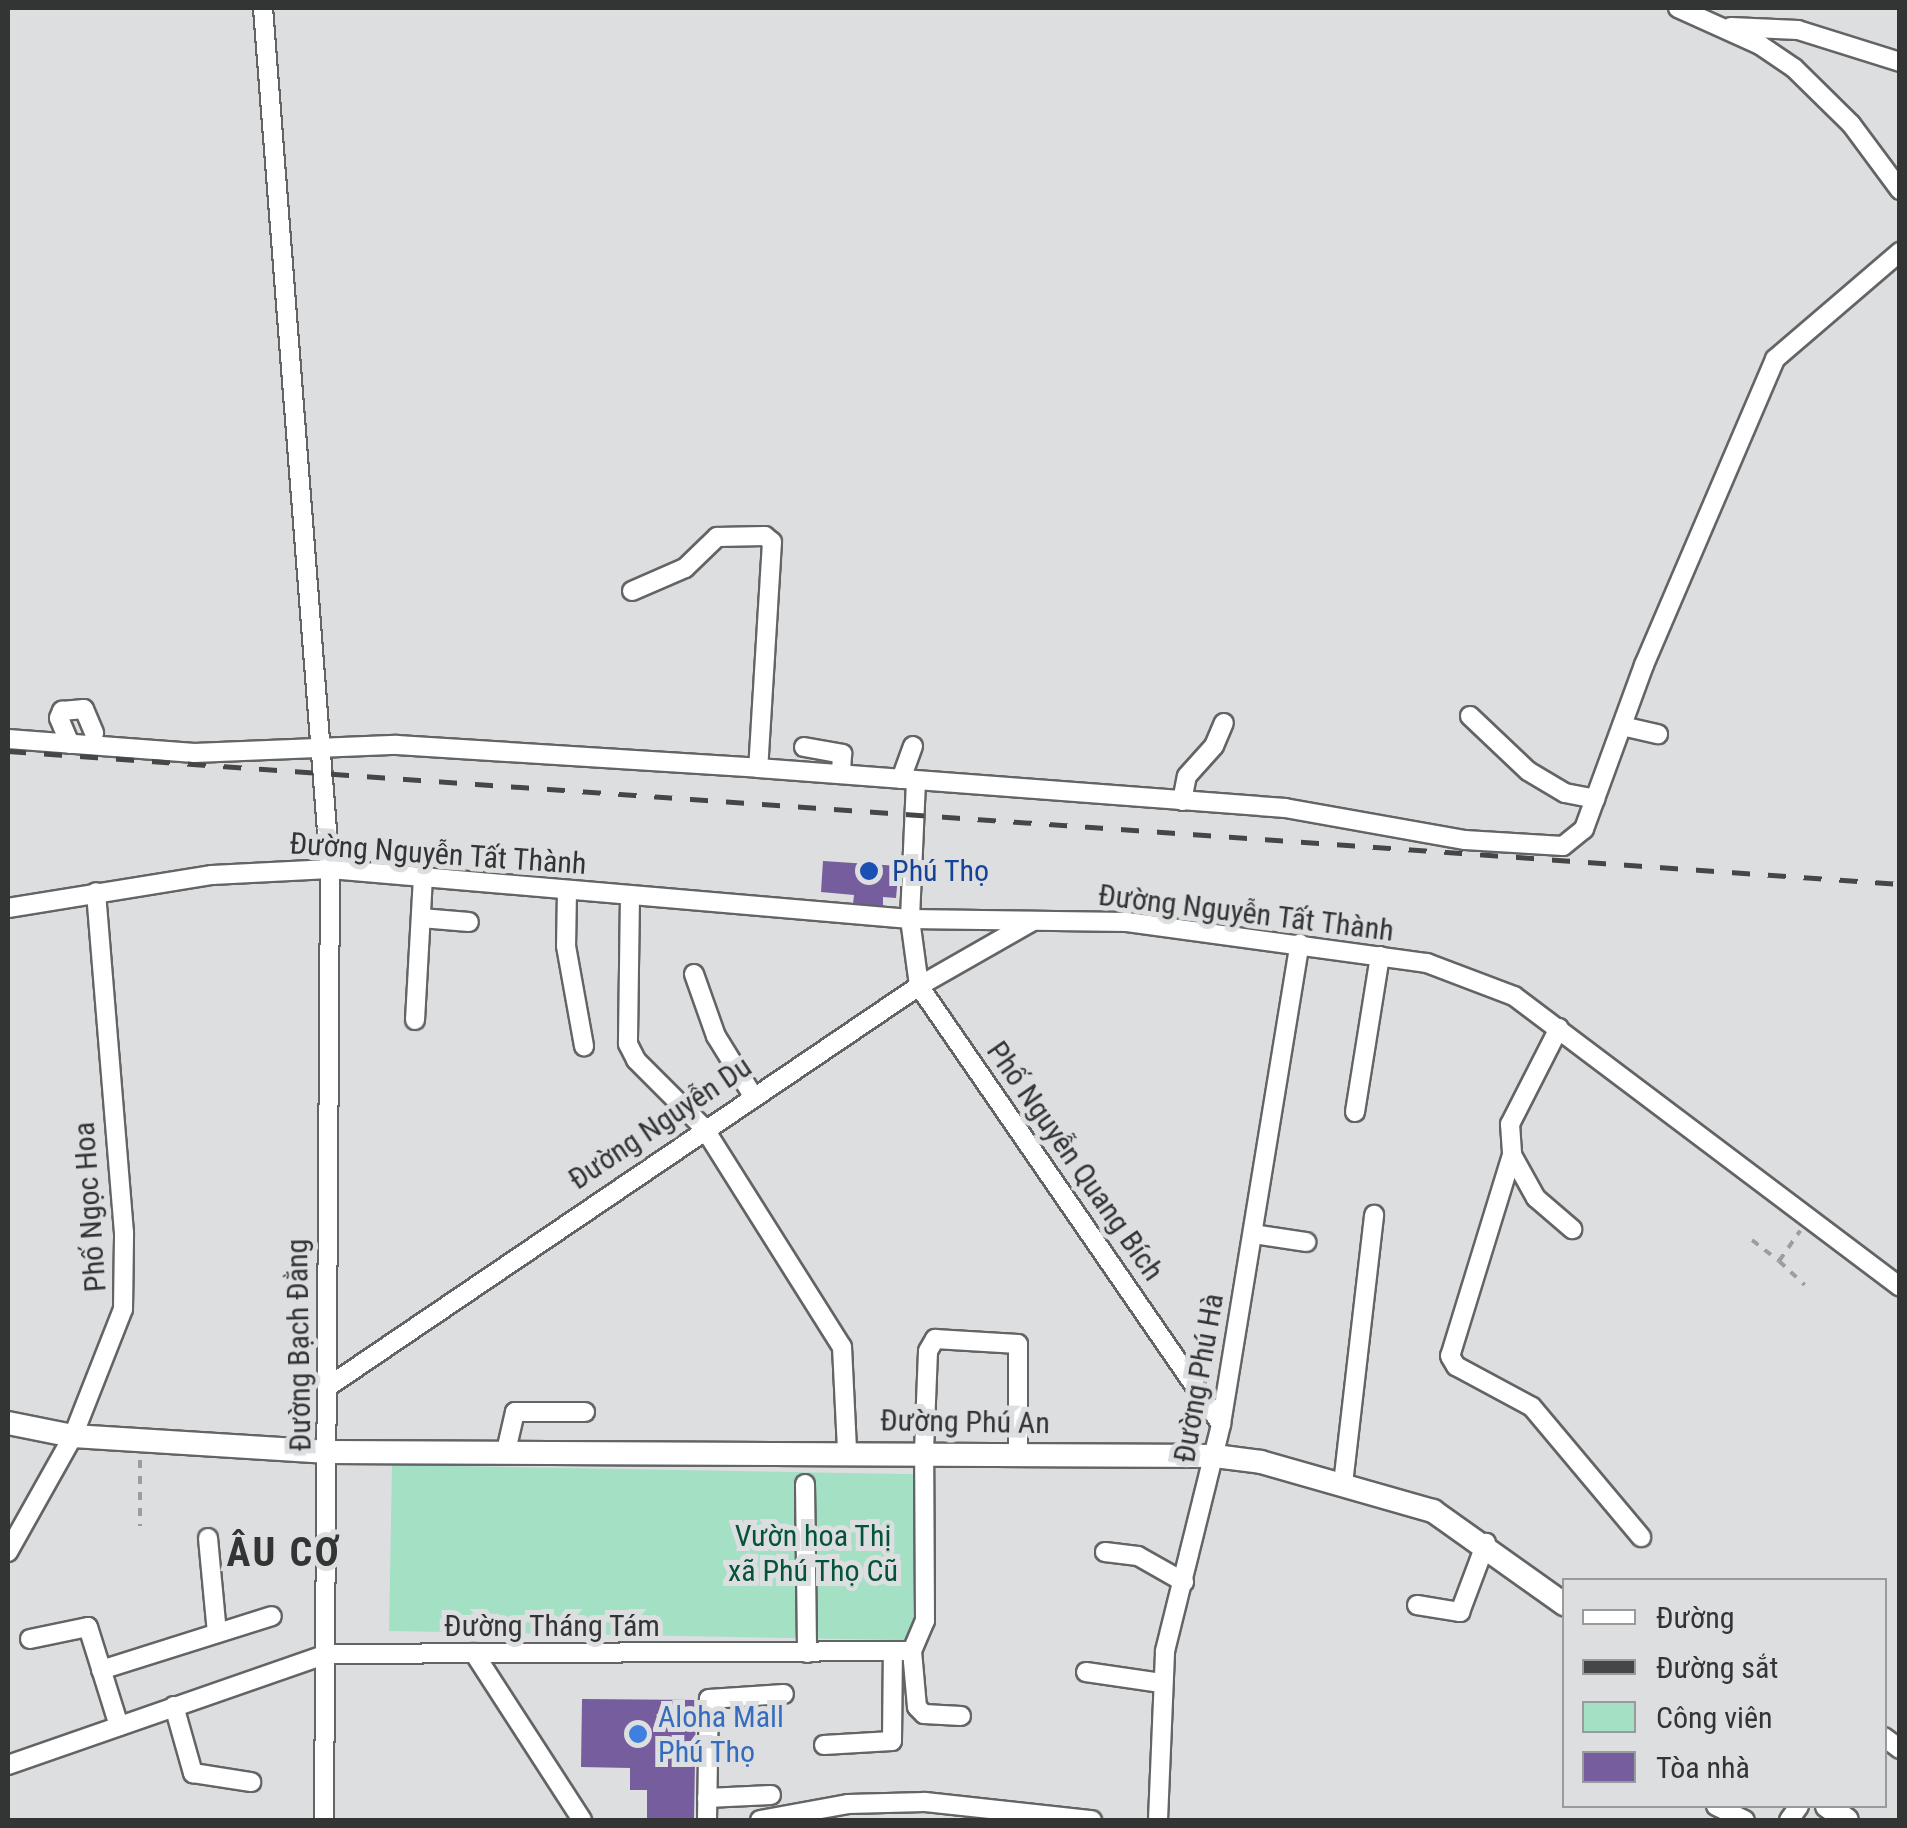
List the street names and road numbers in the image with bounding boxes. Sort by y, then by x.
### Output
street label: Đường Nguyễn Tất Thành [288,826,588,882]
street label: Đường Nguyễn Tất Thành [1096,877,1396,949]
street label: Phố Nguyễn Quang Bích [979,1035,1171,1287]
street label: Đường Nguyễn Du [562,1049,758,1197]
street label: Phố Ngọc Hoa [66,1121,114,1293]
street label: Đường Bạch Đằng [279,1238,319,1452]
street label: Đường Phú Hà [1166,1291,1232,1465]
street label: Đường Phú An [880,1403,1050,1441]
street label: Đường Tháng Tám [444,1608,660,1644]

